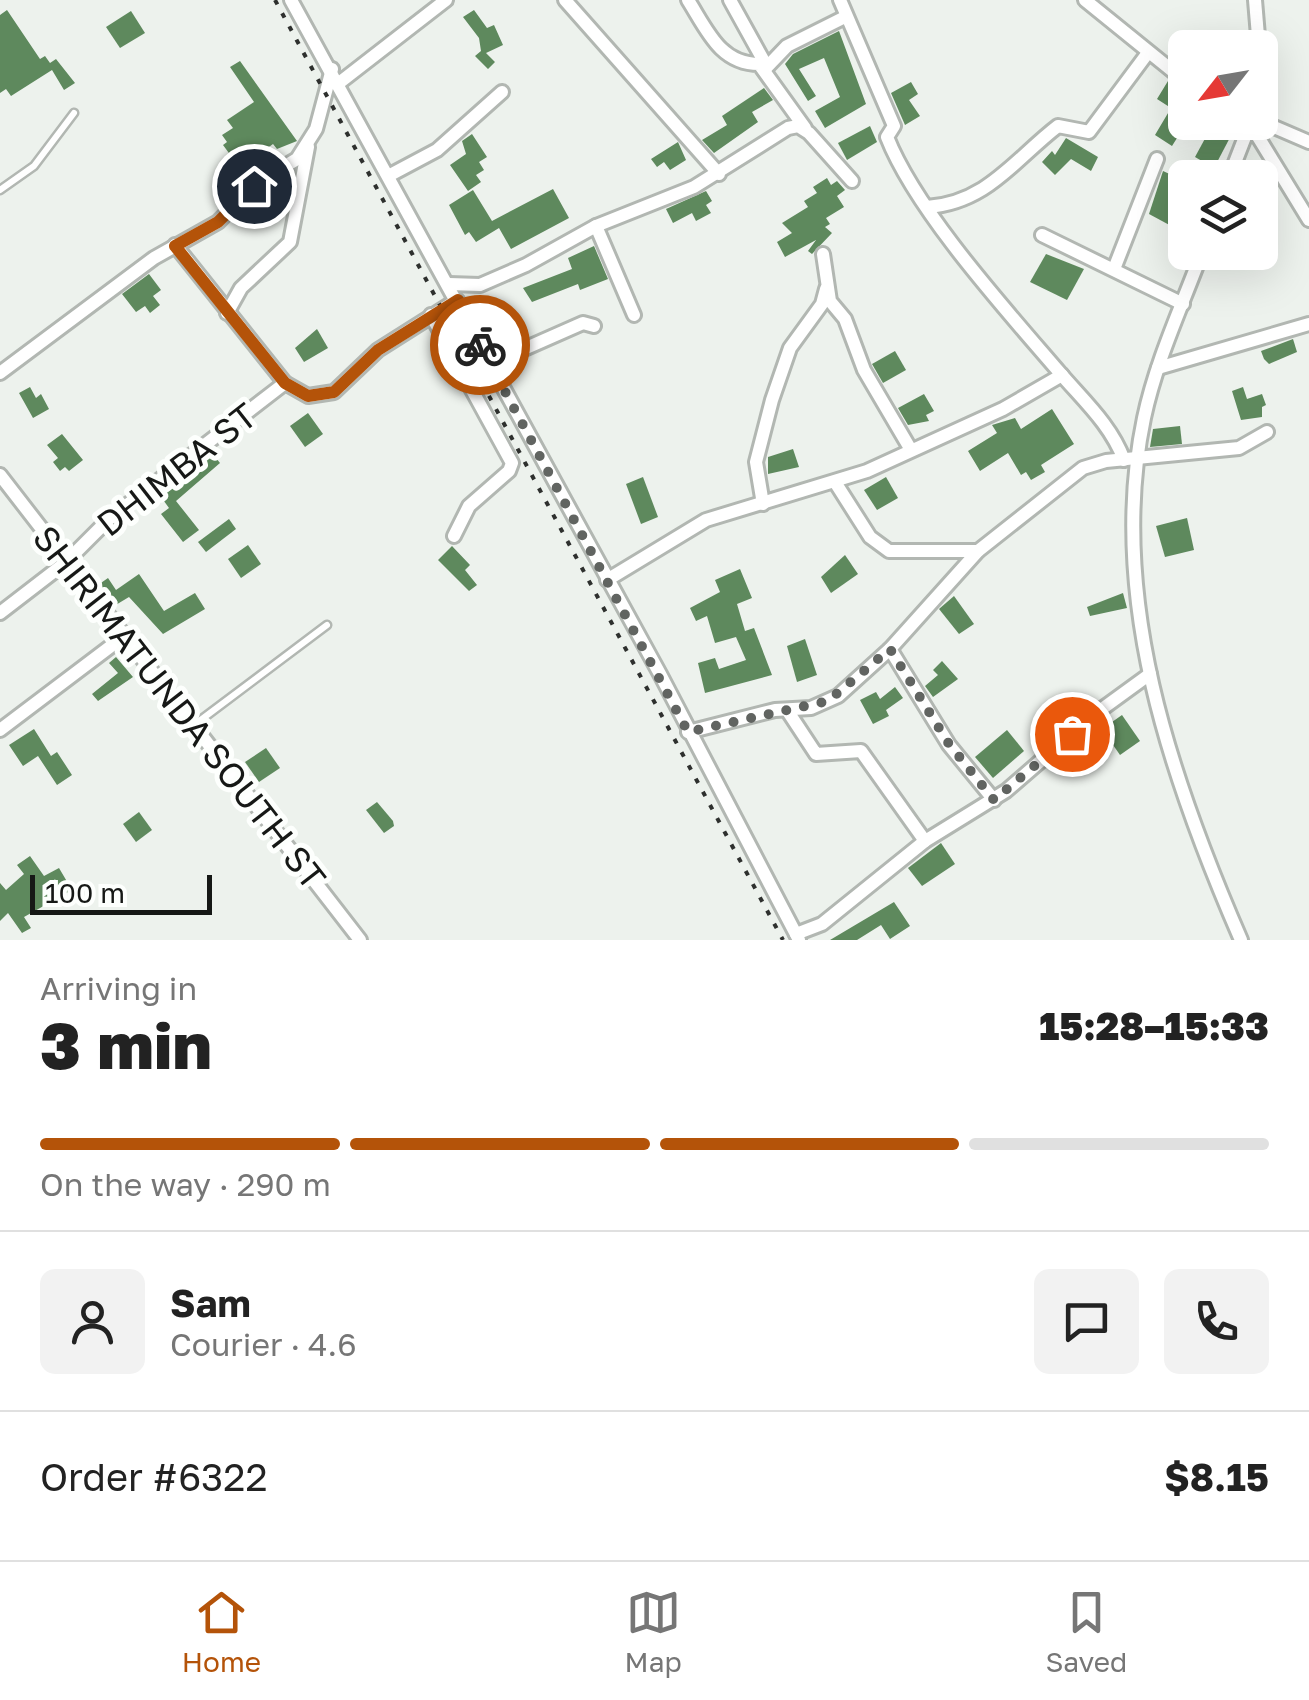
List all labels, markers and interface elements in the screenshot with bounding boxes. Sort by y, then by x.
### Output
north arrow [1168,30,1278,140]
map controls [1168,30,1278,270]
pin [212,144,297,229]
icon: home [227,159,282,214]
button: layers [1168,160,1278,270]
courier [430,295,530,395]
icon: bike [453,318,508,373]
street label: DHIMBA ST [88,394,265,545]
street label: SHIRIMATUNDA SOUTH ST [25,517,335,898]
pin [1030,692,1115,777]
icon: bag [1045,707,1100,762]
scale bar [30,870,212,914]
text: 100 m [45,876,125,909]
text: Arriving in [40,969,197,1007]
text: 15:28–15:33 [1039,1003,1269,1048]
text: 3 min [40,1005,212,1083]
text: On the way · 290 m [40,1165,331,1203]
button: person [40,1269,145,1374]
button: chat [1034,1269,1139,1374]
button: phone [1164,1269,1269,1374]
text: Sam [170,1280,251,1325]
text: Courier · 4.6 [170,1325,357,1363]
text: Order #6322 [40,1454,267,1499]
text: $8.15 [1164,1454,1269,1499]
tab: Home [182,1585,261,1678]
tab: Map [625,1585,682,1678]
tab: Saved [1045,1585,1127,1678]

